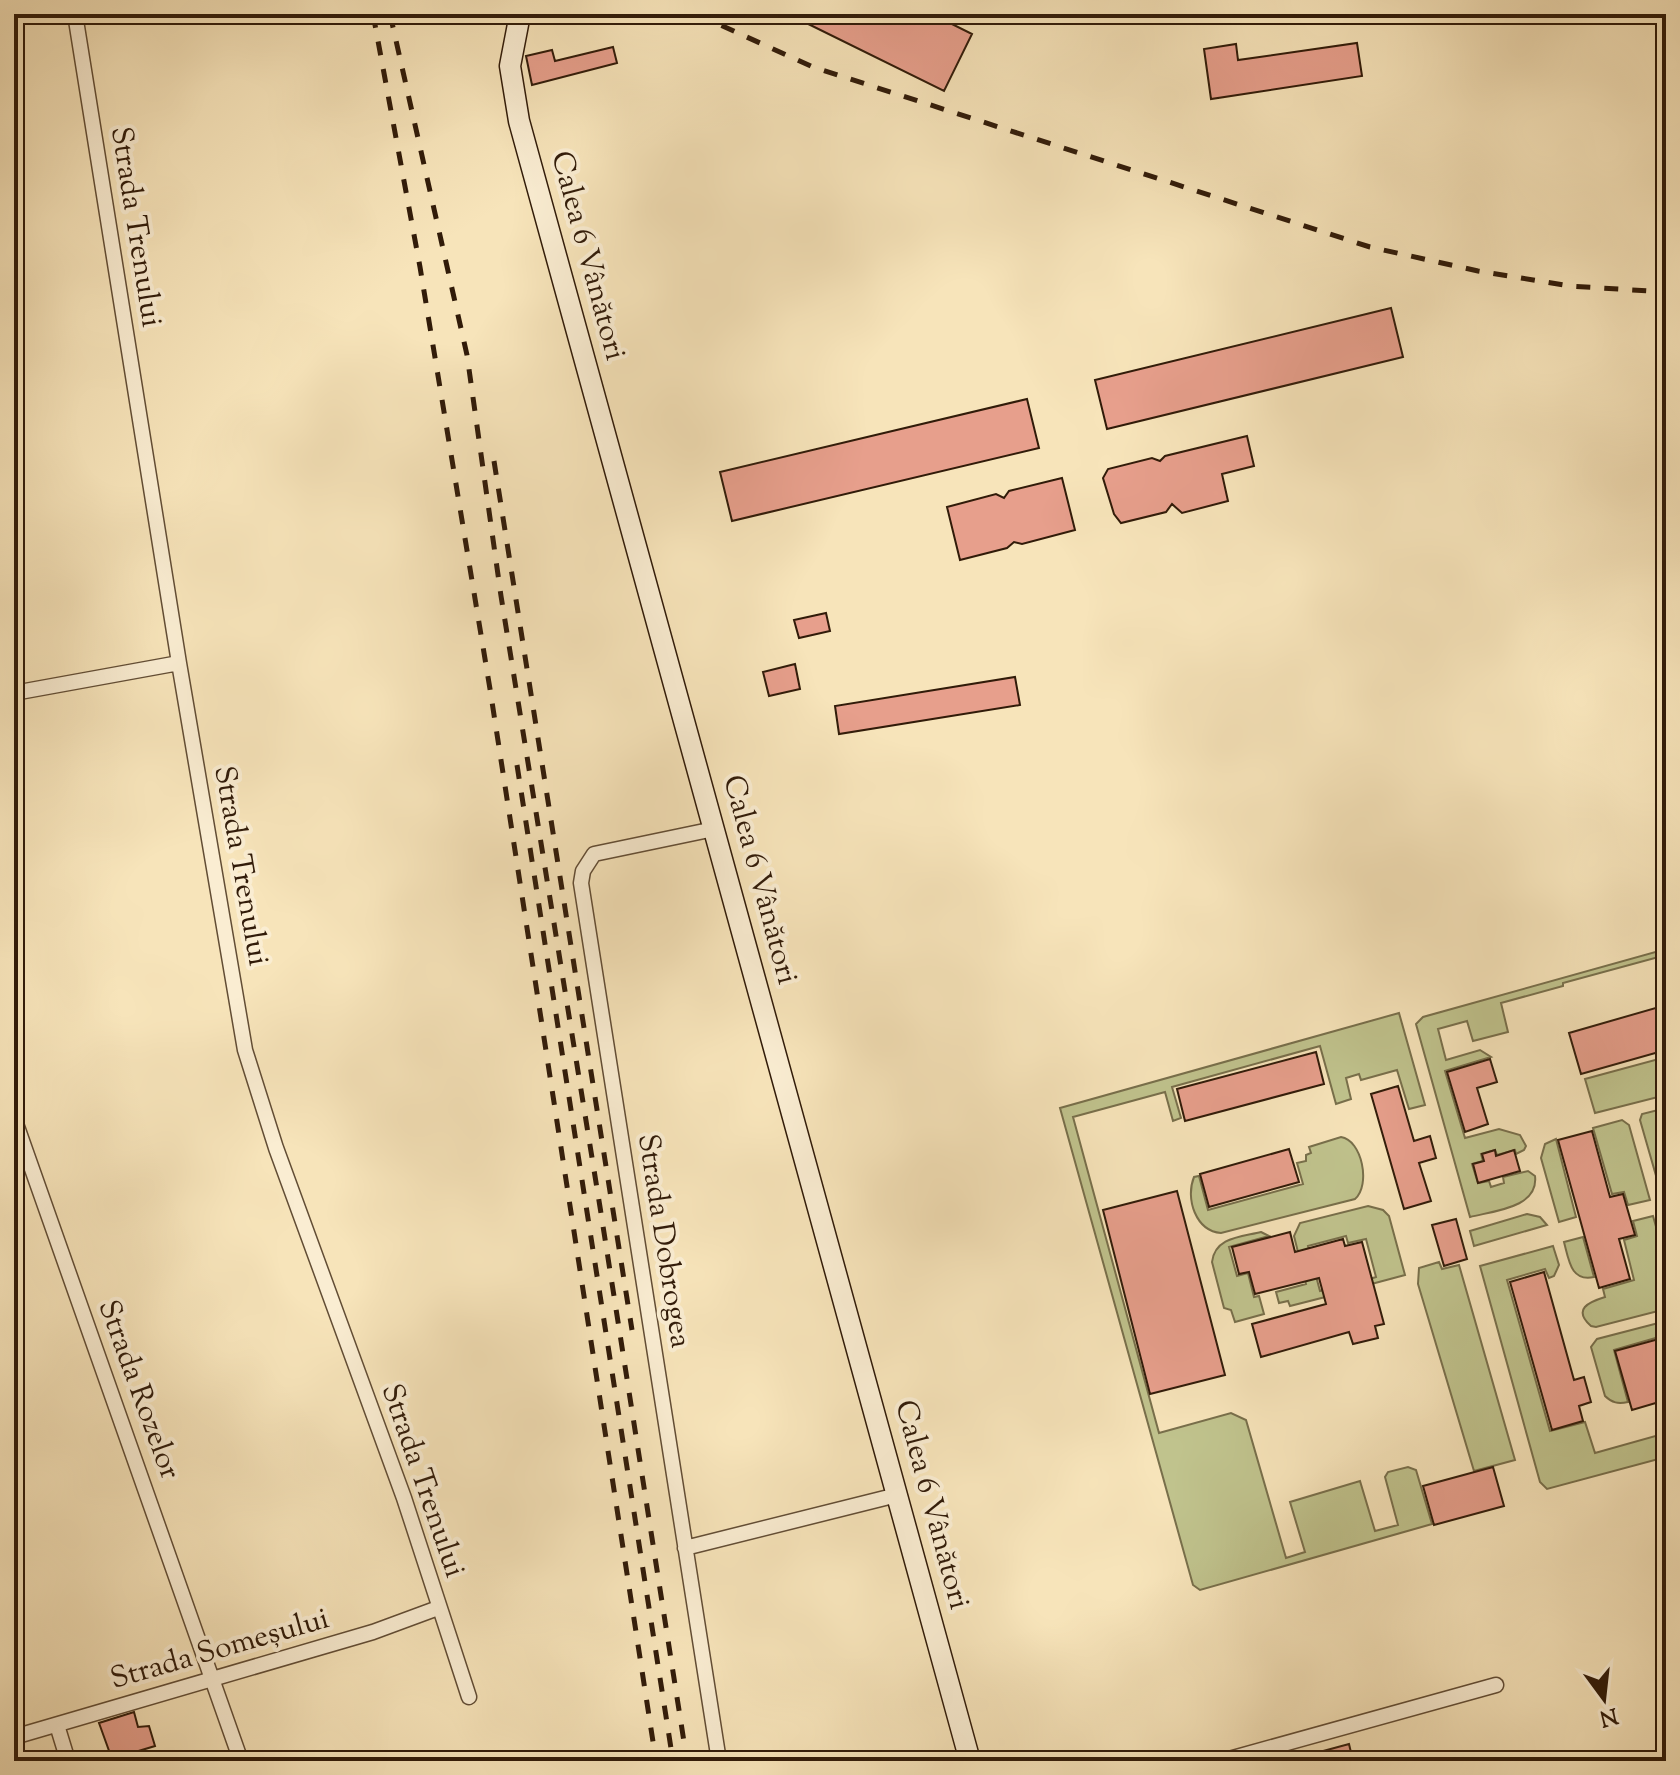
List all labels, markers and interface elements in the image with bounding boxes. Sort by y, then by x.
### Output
street label: Strada Trenului [98,124,172,330]
street label: Calea 6 Vânători [538,147,636,365]
street label: Strada Trenului [201,763,279,969]
street label: Calea 6 Vânători [710,771,808,989]
street label: Strada Dobrogea [625,1131,701,1351]
street label: Strada Rozelor [86,1294,190,1486]
street label: Strada Trenului [369,1378,475,1584]
street label: Calea 6 Vânători [882,1396,980,1614]
street label: Strada Someșului [106,1598,334,1702]
north arrow [1564,1659,1644,1739]
text: N [1595,1698,1621,1733]

